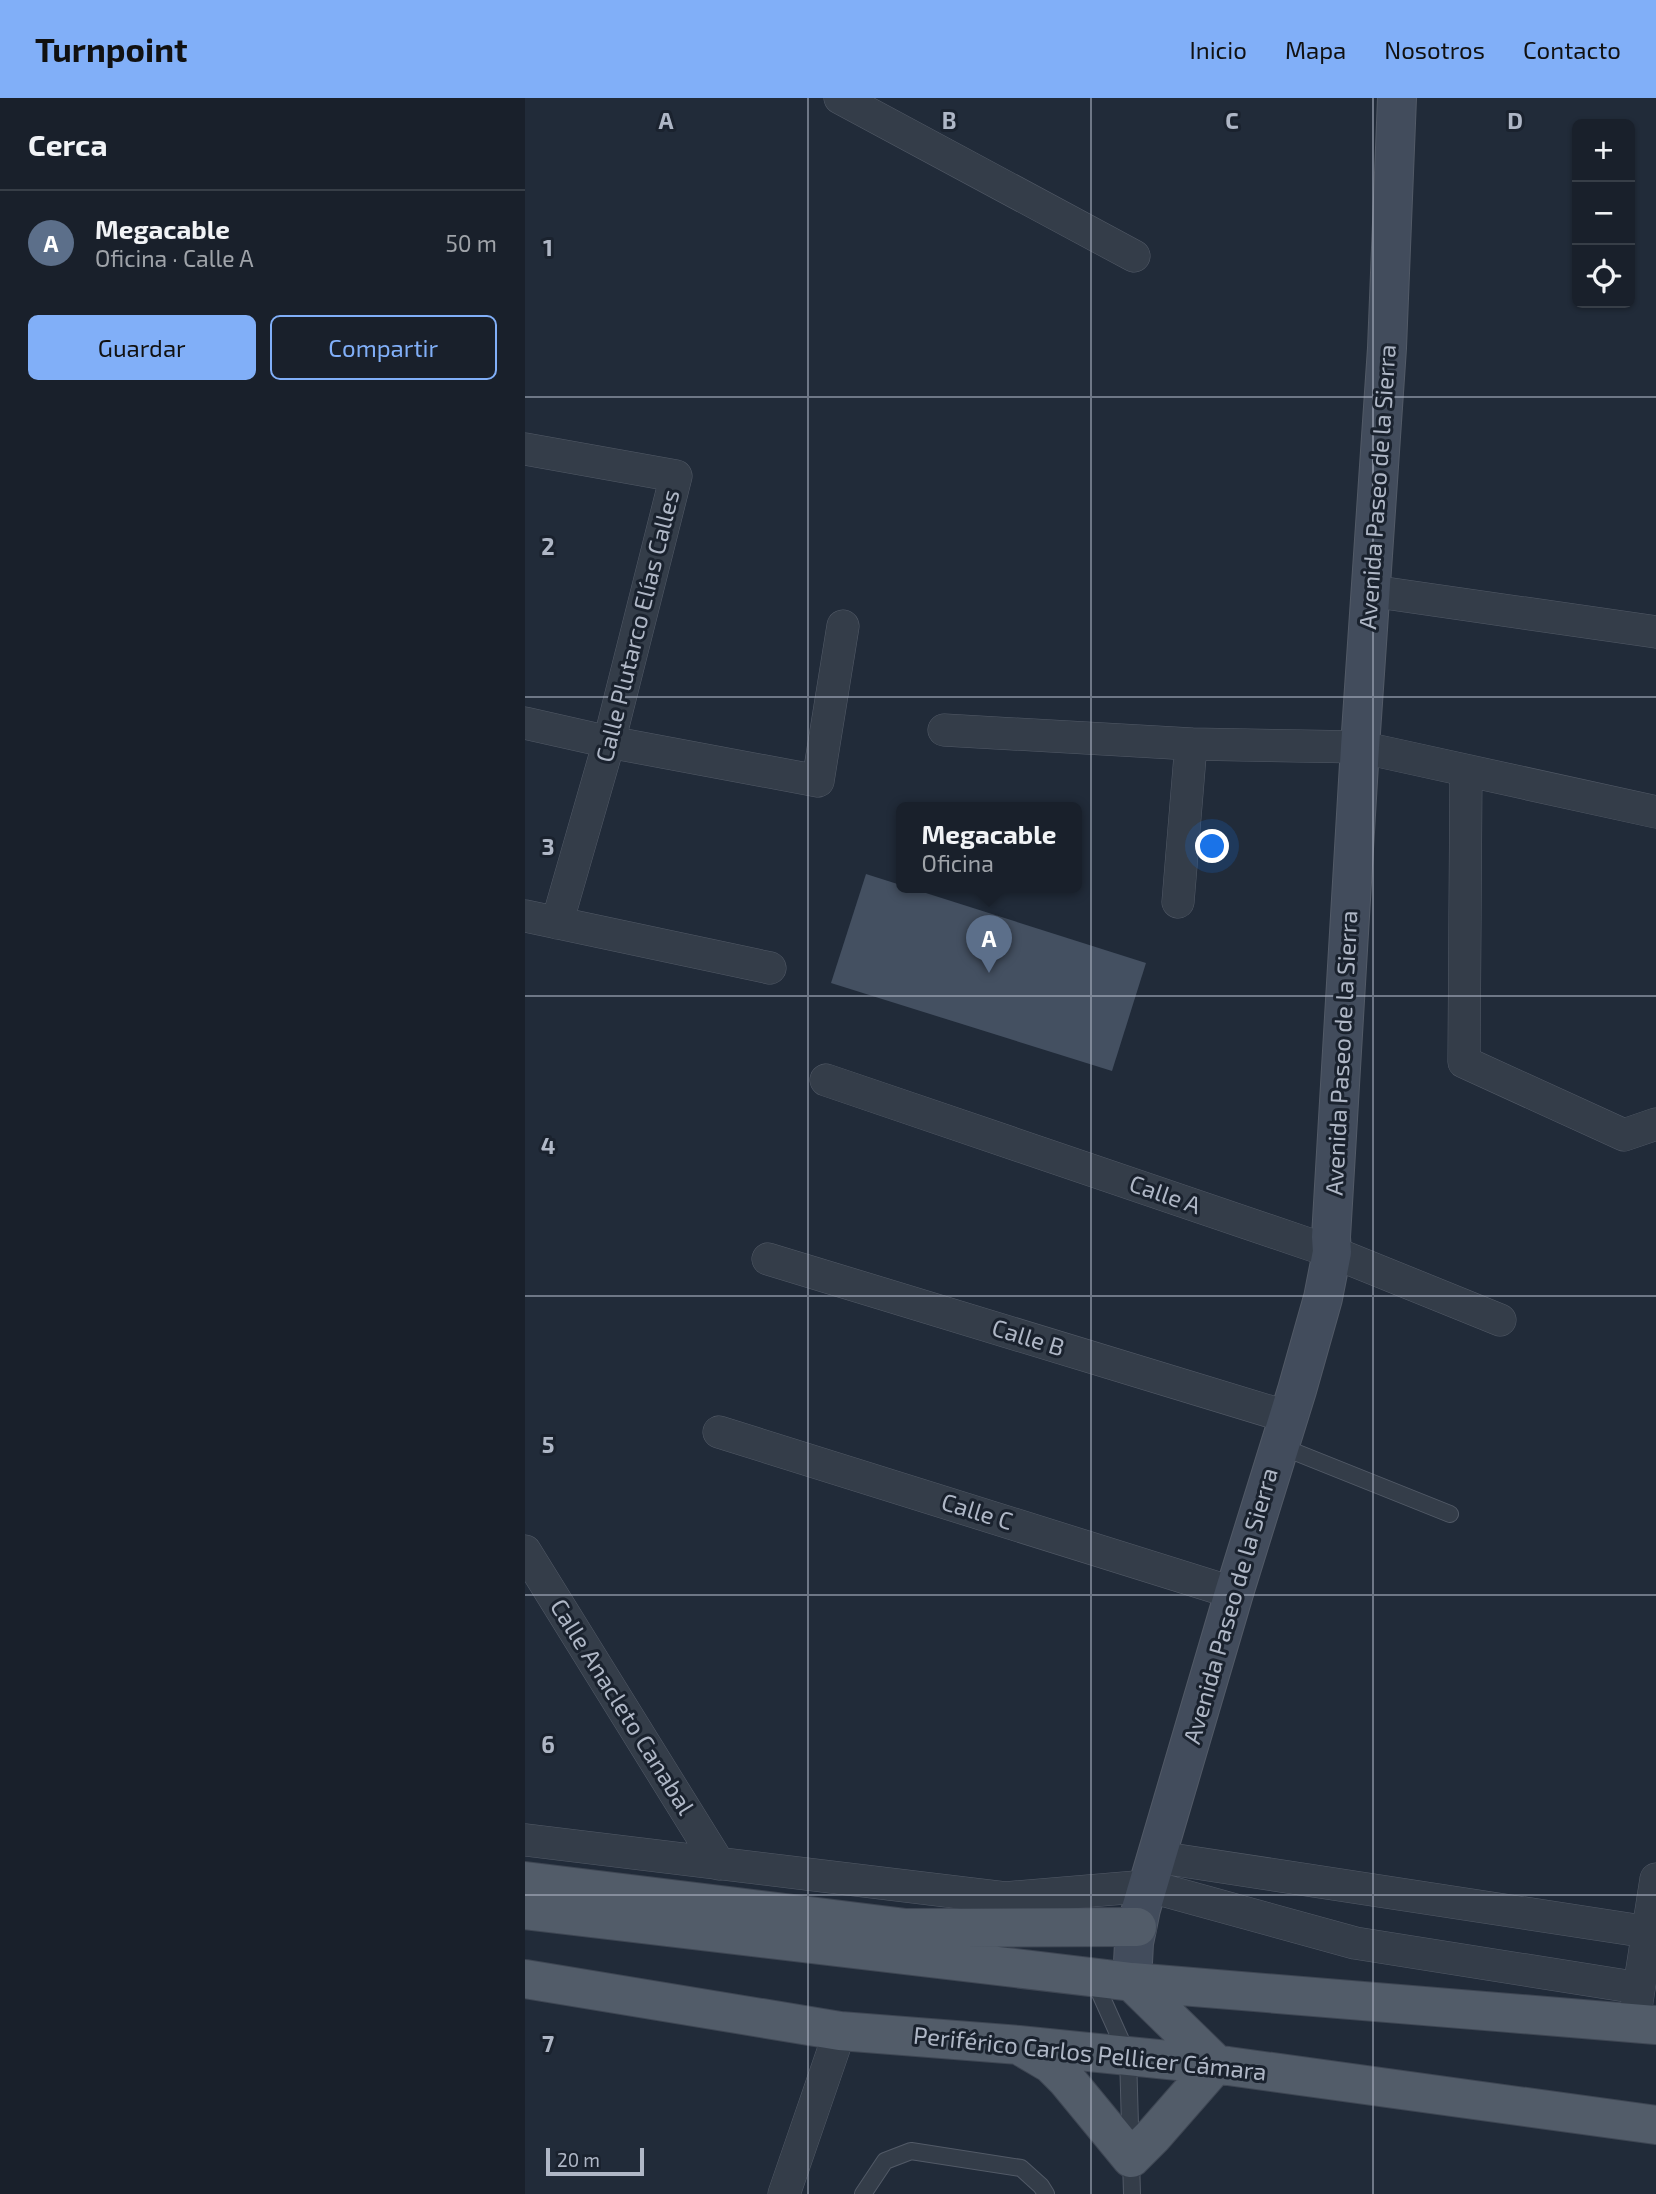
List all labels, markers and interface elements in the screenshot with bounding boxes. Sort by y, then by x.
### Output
text: Turnpoint [35,29,188,69]
text: Inicio [1189,35,1247,64]
text: Mapa [1285,35,1346,64]
text: Nosotros [1384,35,1485,64]
text: Contacto [1523,35,1621,64]
text: A [658,106,674,134]
text: B [942,106,956,134]
text: C [1225,106,1239,134]
text: D [1507,106,1523,134]
map controls [1572,119,1635,308]
button: + [1572,119,1635,182]
text: Cerca [28,126,108,162]
button: − [1572,182,1635,245]
text: Megacable [95,213,230,244]
text: A [43,229,59,257]
text: 50 m [446,229,497,257]
text: 1 [543,233,553,261]
text: Oficina · Calle A [95,244,254,272]
button: locate [1572,245,1635,308]
button: Guardar [28,315,256,380]
button: Compartir [270,315,497,380]
street label: Avenida Paseo de la Sierra [1352,343,1401,630]
street label: Calle Plutarco Elías Calles [589,486,684,765]
text: 2 [541,532,555,560]
popup [896,802,1082,893]
text: Megacable [922,818,1056,849]
your location [1195,829,1229,863]
text: 3 [541,832,555,860]
text: Oficina [922,849,994,877]
street label: Avenida Paseo de la Sierra [1319,909,1362,1196]
pin: A [966,915,1012,973]
text: 4 [541,1131,555,1159]
street label: Calle A [1126,1168,1205,1219]
street label: Calle B [989,1312,1068,1361]
text: 5 [542,1430,554,1458]
street label: Avenida Paseo de la Sierra [1176,1464,1283,1747]
street label: Calle C [938,1486,1017,1535]
street label: Calle Anacleto Canabal [545,1593,701,1819]
text: 6 [541,1730,555,1758]
street label: Periférico Carlos Pellicer Cámara [912,2020,1268,2085]
text: 7 [542,2029,554,2057]
scale bar [546,2145,644,2177]
text: 20 m [557,2148,600,2171]

